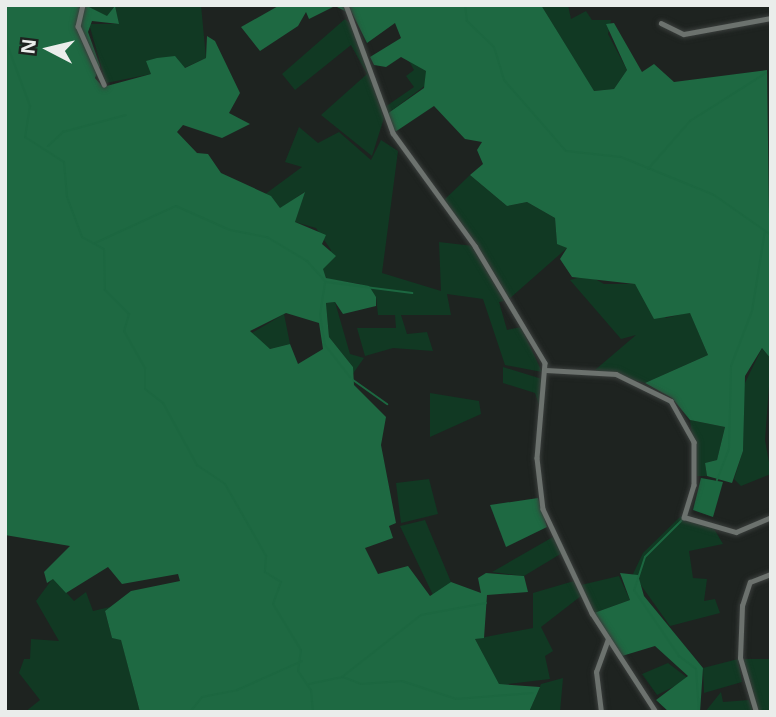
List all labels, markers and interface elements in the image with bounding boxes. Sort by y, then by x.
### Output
north arrow [14,14,84,84]
text: N [14,37,42,56]

